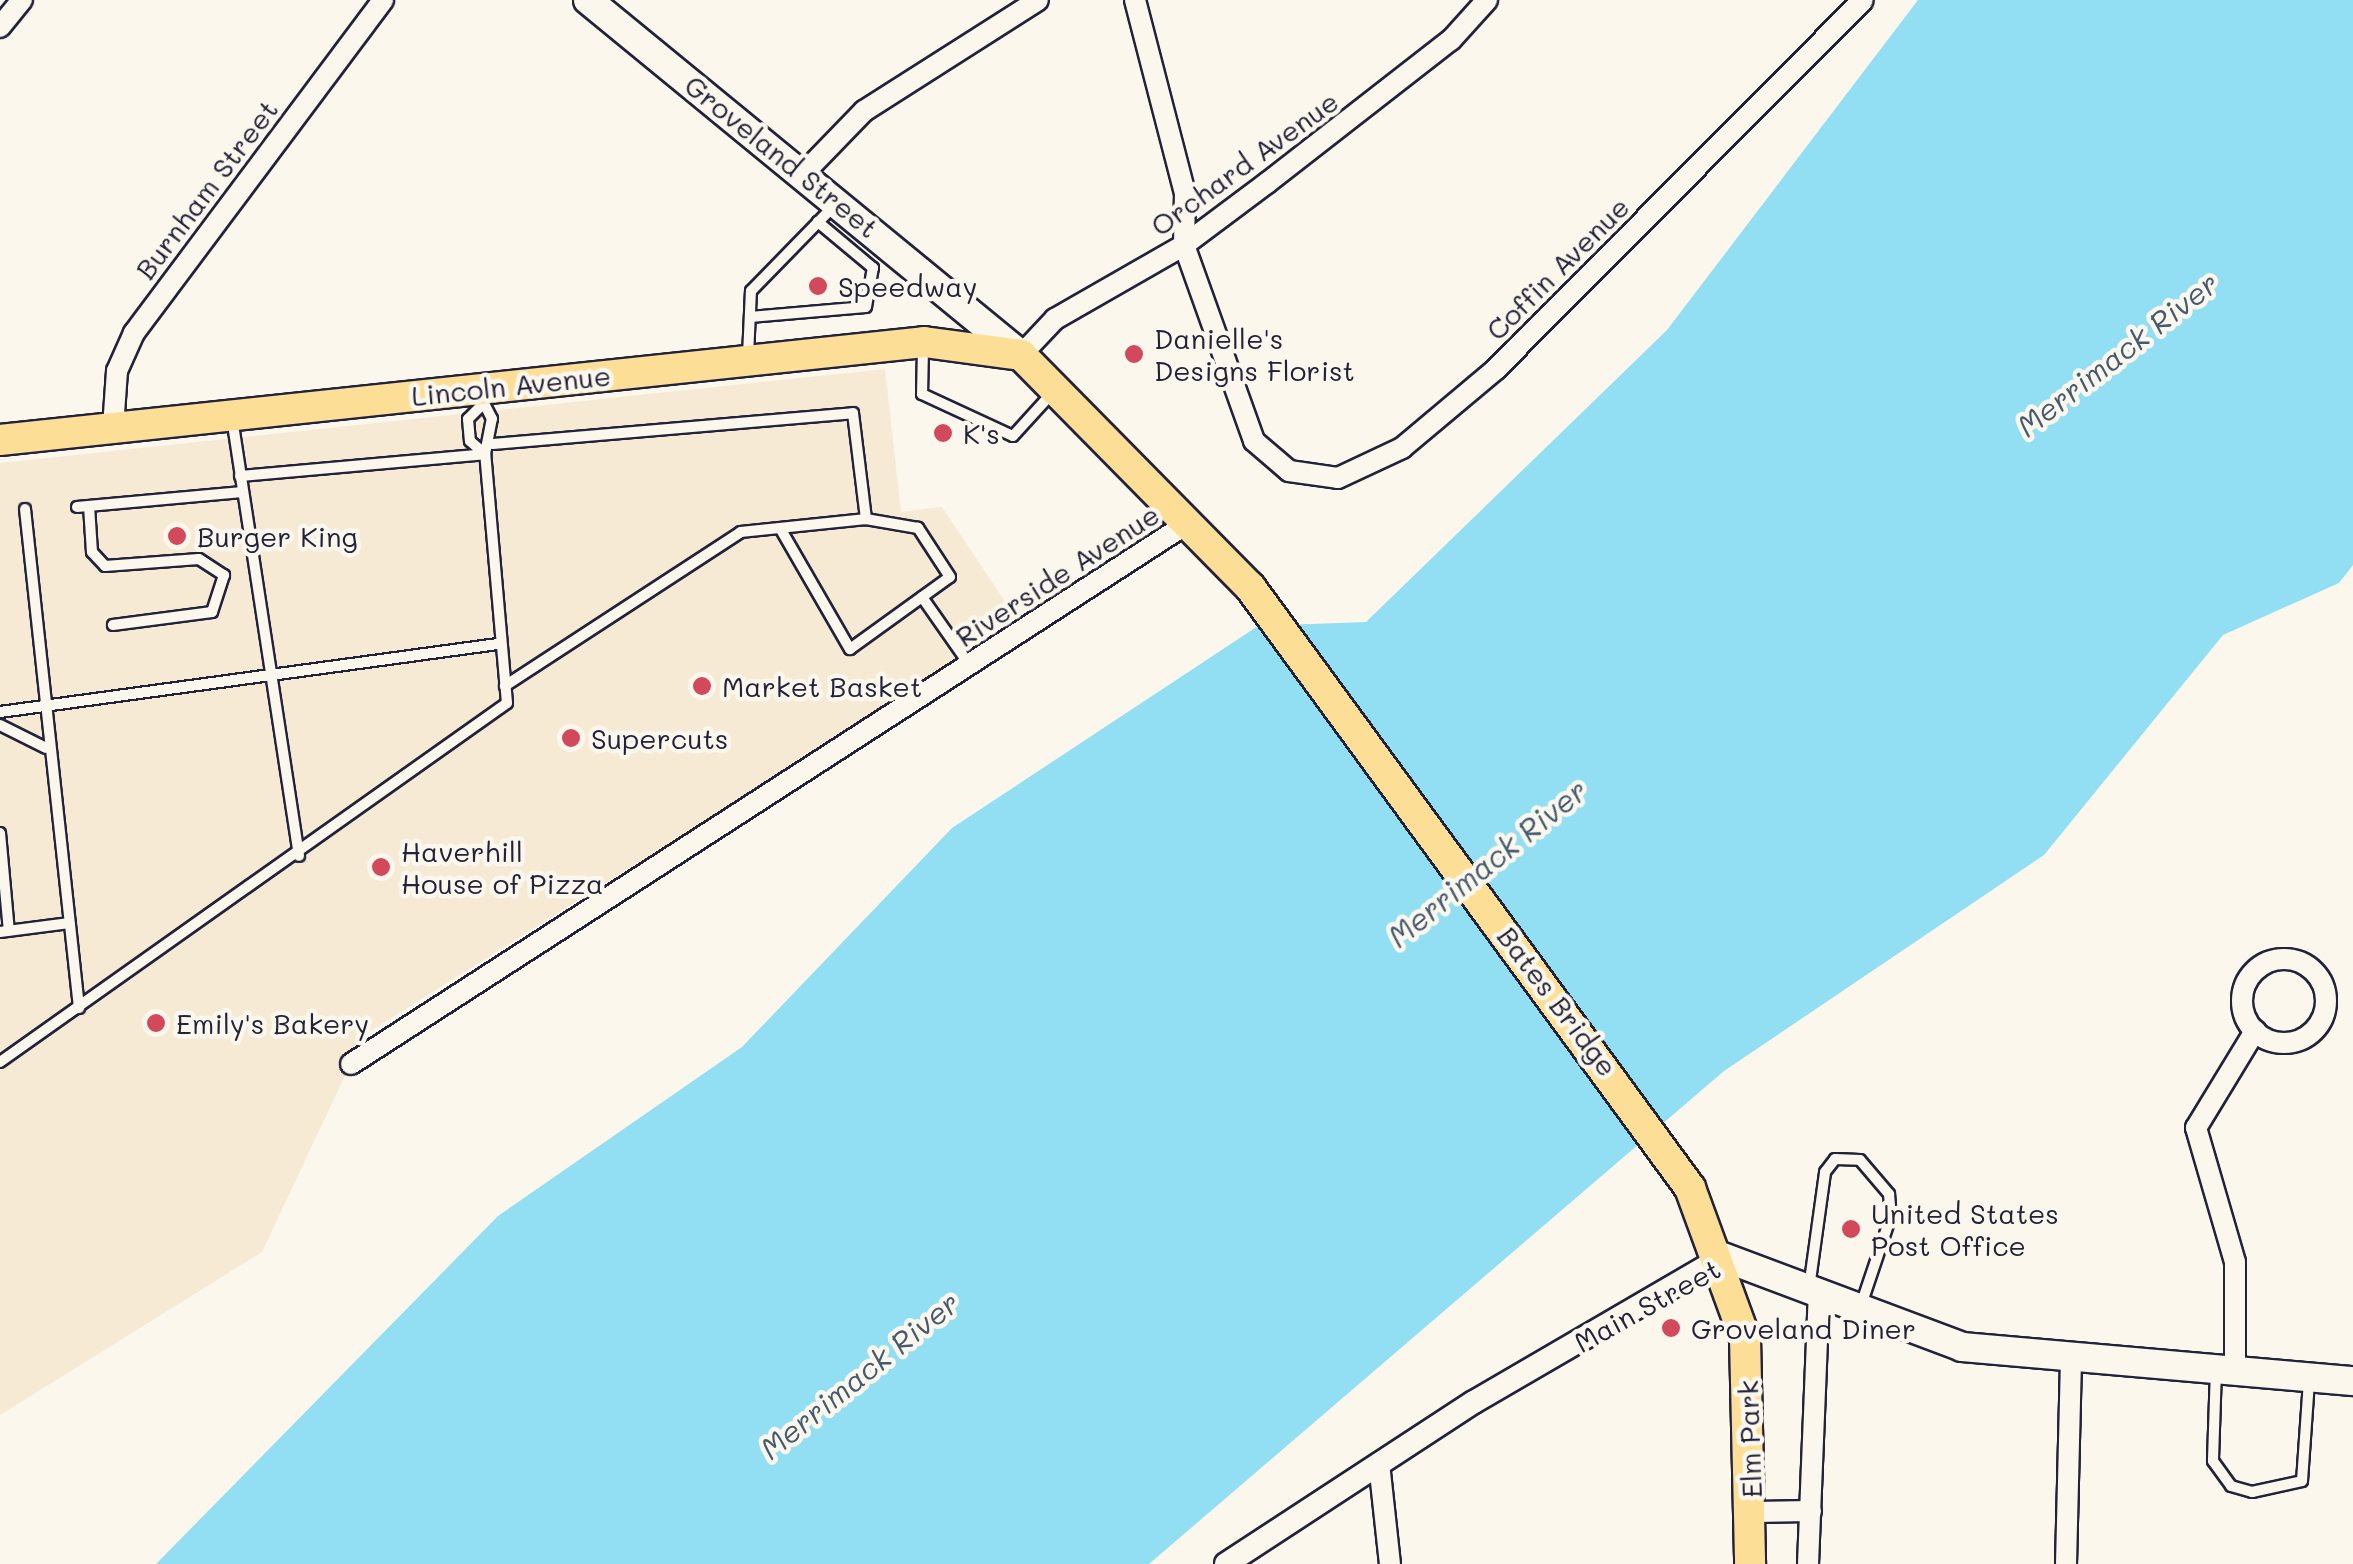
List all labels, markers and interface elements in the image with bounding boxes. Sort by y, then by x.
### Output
street label: Groveland Street [678,68,886,244]
street label: Orchard Avenue [1144,84,1344,242]
street label: Burnham Street [128,93,284,285]
street label: Coffin Avenue [1479,190,1635,346]
water label: Merrimack River [2009,264,2225,444]
place label: Speedway [838,269,977,303]
marker: Speedway [807,275,829,297]
place label: Danielle's Designs Florist [1154,321,1355,387]
marker: Danielle's Designs Florist [1123,343,1145,365]
street label: Lincoln Avenue [410,358,612,412]
place label: K's [963,416,1000,450]
marker: K's [932,422,954,444]
street label: Riverside Avenue [949,497,1165,653]
place label: Burger King [197,519,358,553]
marker: Burger King [166,525,188,547]
place label: Market Basket [722,669,922,703]
marker: Market Basket [691,675,713,697]
place label: Supercuts [591,721,728,755]
marker: Supercuts [560,727,582,749]
water label: Merrimack River [1380,772,1594,954]
place label: Haverhill House of Pizza [401,834,603,900]
marker: Haverhill House of Pizza [370,856,392,878]
street label: Bates Bridge [1491,920,1625,1082]
place label: Emily's Bakery [176,1006,369,1040]
marker: Emily's Bakery [145,1012,167,1034]
place label: United States Post Office [1871,1196,2059,1262]
marker: United States Post Office [1840,1218,1862,1240]
street label: Main Street [1568,1251,1726,1359]
water label: Merrimack River [752,1284,966,1466]
place label: Groveland Diner [1691,1311,1916,1345]
marker: Groveland Diner [1660,1317,1682,1339]
street label: Elm Park [1730,1380,1768,1498]

